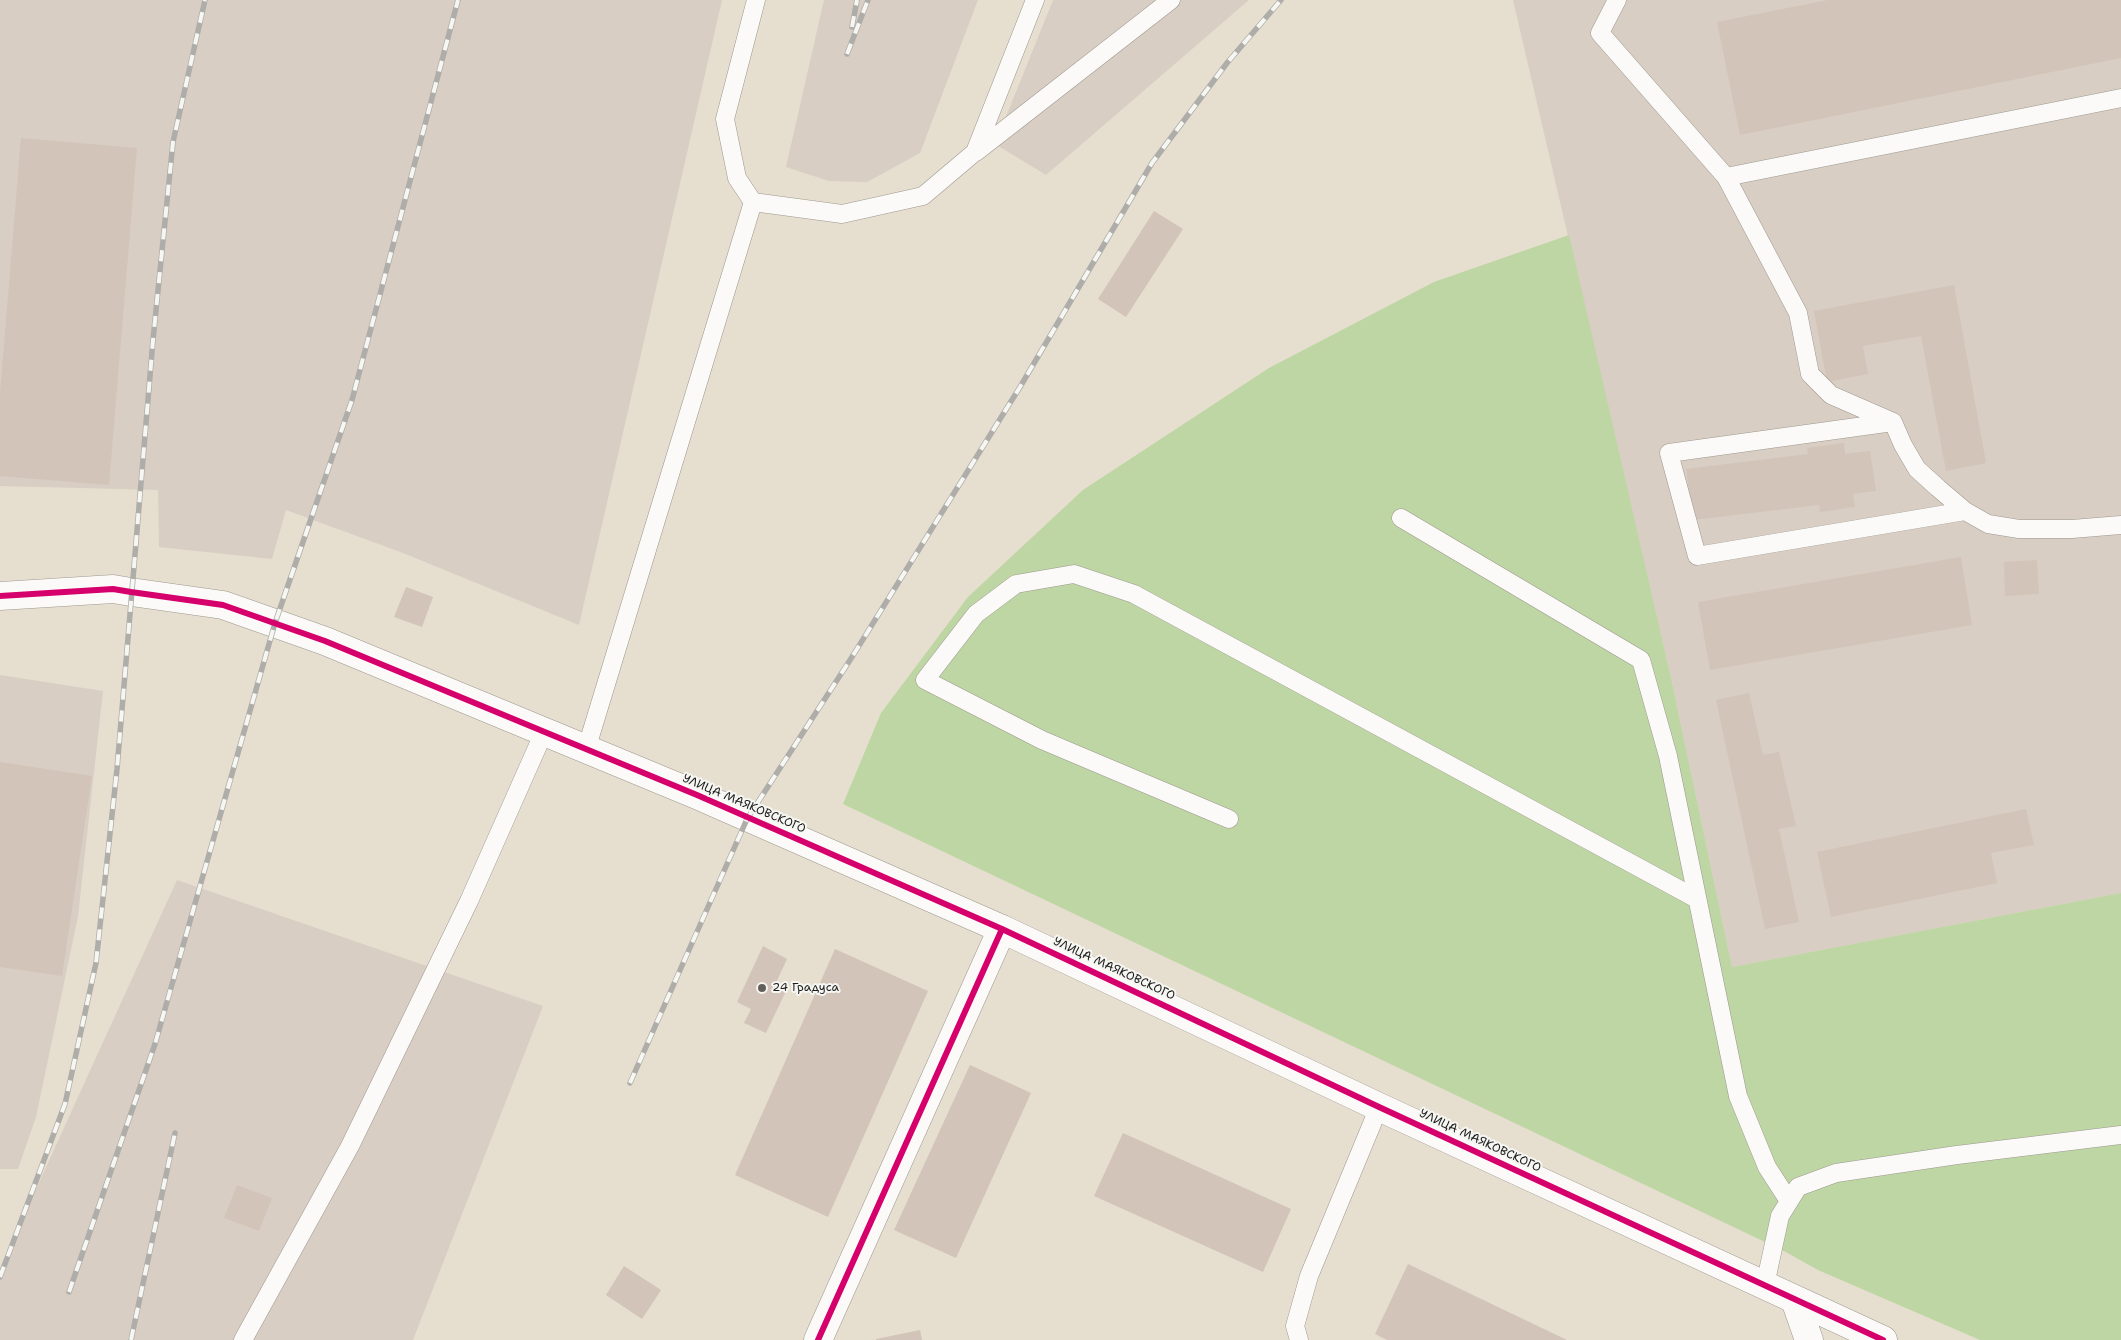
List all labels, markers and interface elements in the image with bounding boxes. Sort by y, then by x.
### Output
street label: УЛИЦА МАЯКОВСКОГО [680,771,808,837]
street label: УЛИЦА МАЯКОВСКОГО [1051,934,1177,1004]
place label: 24 Градуса [772,981,839,995]
marker: 24 Градуса [756,982,768,994]
street label: УЛИЦА МАЯКОВСКОГО [1417,1106,1543,1176]

